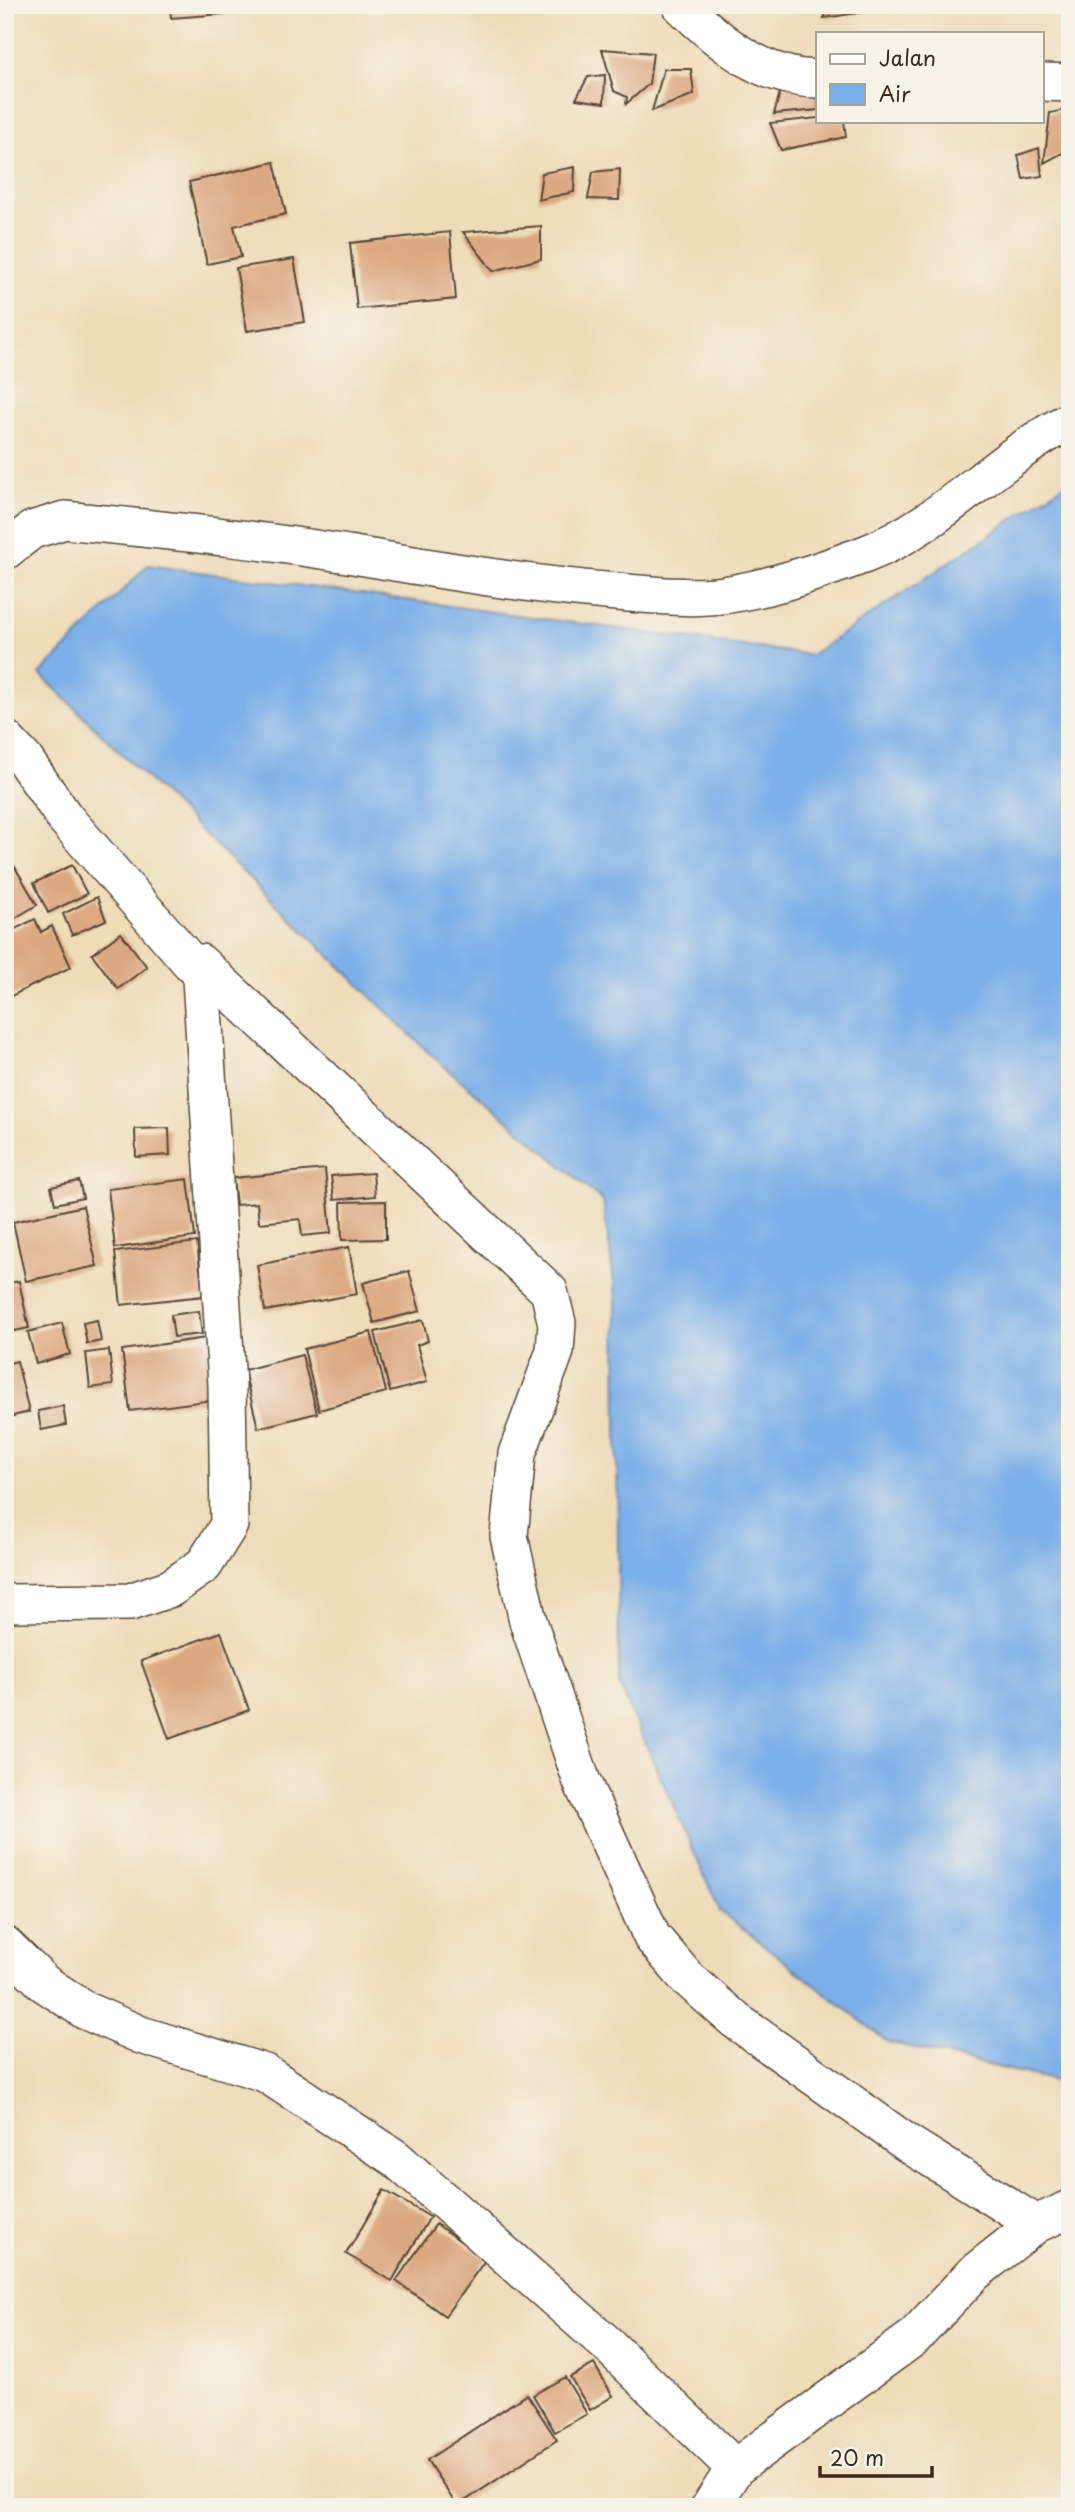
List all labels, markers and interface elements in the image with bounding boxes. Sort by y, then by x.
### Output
legend [816,32,1044,122]
text: Jalan [879,41,936,73]
text: Air [879,77,911,109]
scale bar [820,2435,932,2479]
text: 20 m [830,2441,884,2473]

